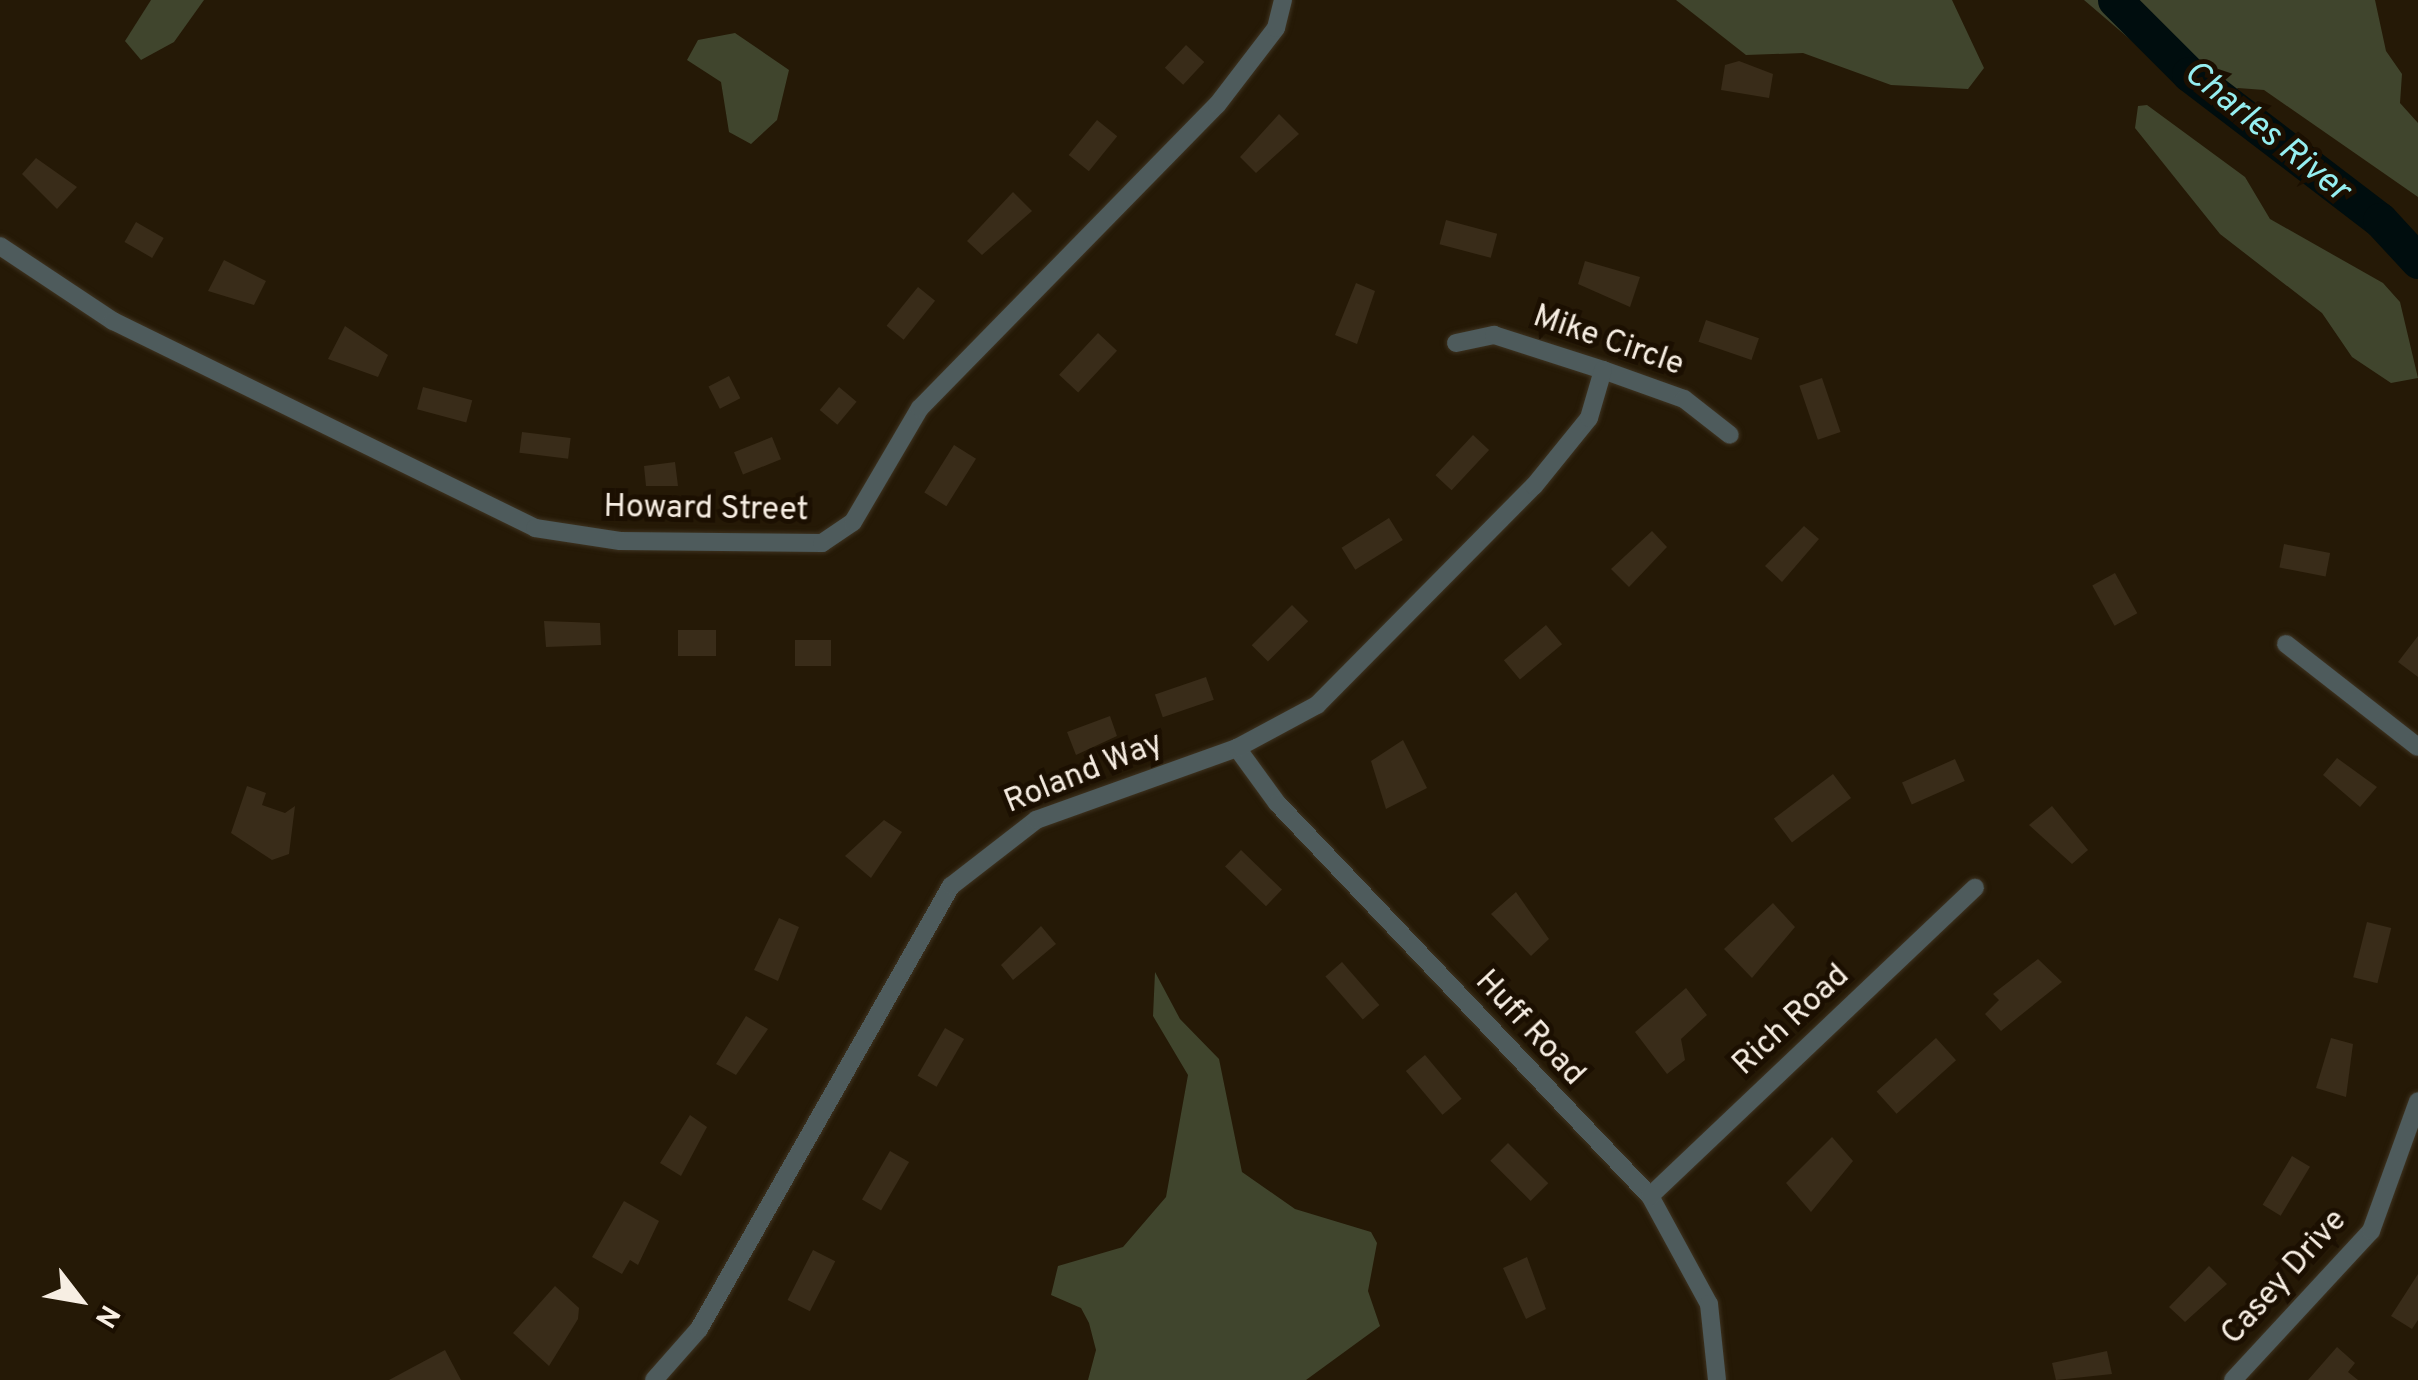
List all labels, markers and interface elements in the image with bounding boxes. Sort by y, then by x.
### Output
water label: Charles River [2174,52,2358,212]
street label: Mike Circle [1528,298,1688,386]
street label: Howard Street [603,489,809,531]
street label: Roland Way [999,725,1169,823]
street label: Rich Road [1726,958,1858,1084]
street label: Huff Road [1466,963,1592,1095]
street label: Casey Drive [2214,1202,2356,1354]
north arrow [30,1250,130,1350]
text: N [85,1298,126,1333]

